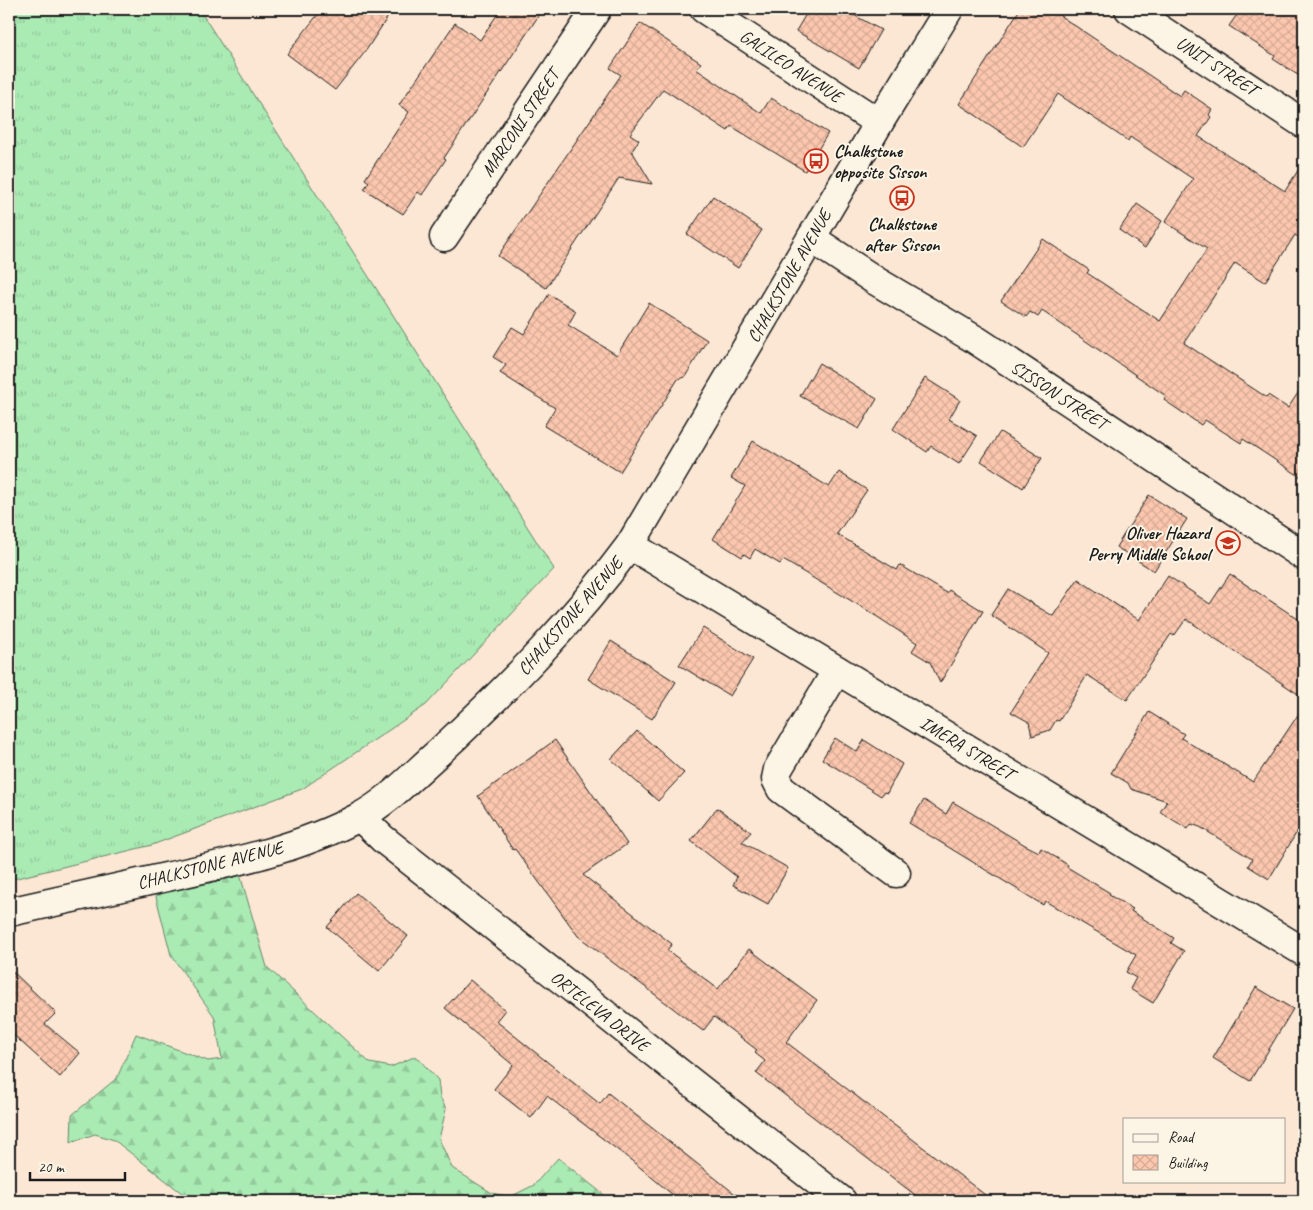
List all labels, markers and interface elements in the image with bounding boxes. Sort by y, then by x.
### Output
street label: GALILEO AVENUE [736,25,848,108]
street label: UNIT STREET [1172,32,1266,103]
street label: MARCONI STREET [476,62,566,181]
place label: Chalkstone opposite Sisson [834,140,927,183]
bus stop icon: Chalkstone opposite Sisson [803,148,829,174]
bus stop icon: Chalkstone after Sisson [889,185,915,211]
street label: CHALKSTONE AVENUE [742,204,837,346]
place label: Chalkstone after Sisson [864,213,940,256]
street label: SISSON STREET [1007,356,1115,437]
place label: Oliver Hazard Perry Middle School [1088,522,1214,565]
school or university icon: Oliver Hazard Perry Middle School [1215,530,1241,556]
street label: CHALKSTONE AVENUE [513,551,629,680]
street label: IMERA STREET [916,711,1022,787]
street label: CHALKSTONE AVENUE [135,836,288,894]
street label: ORTELEVA DRIVE [547,966,655,1057]
legend [1123,1118,1286,1182]
text: Road [1168,1128,1195,1147]
scale bar [30,1150,125,1182]
text: Building [1168,1154,1208,1173]
text: 20 m [38,1158,65,1177]

